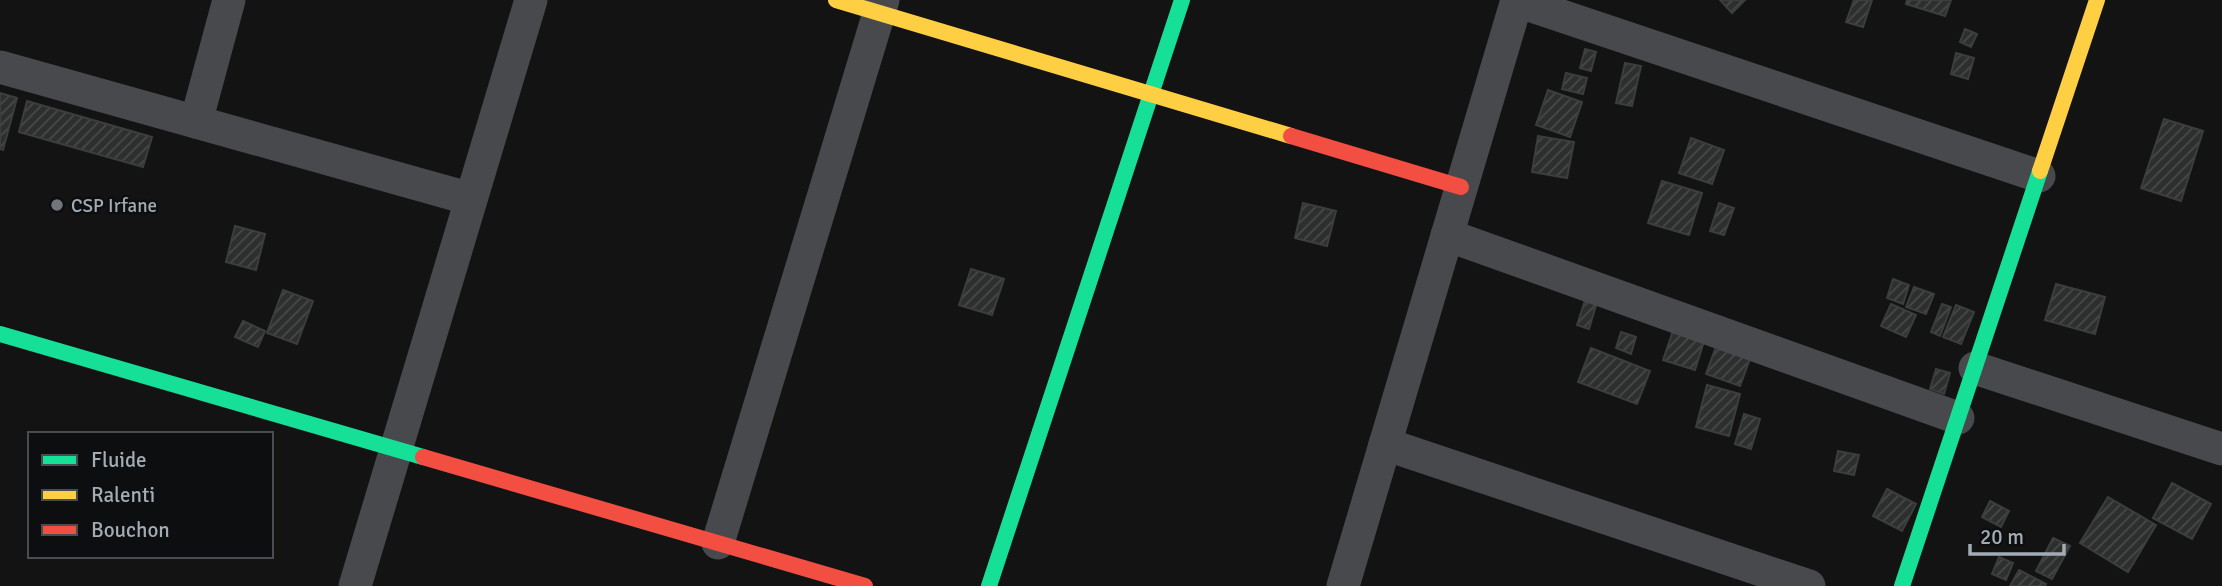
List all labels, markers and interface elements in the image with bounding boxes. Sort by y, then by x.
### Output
place label: CSP Irfane [71,194,157,218]
marker: CSP Irfane [49,197,65,213]
legend [28,432,273,558]
text: Fluide [91,447,147,473]
text: Ralenti [91,482,155,508]
scale bar [1970,512,2064,556]
text: Bouchon [91,517,170,543]
text: 20 m [1980,524,2024,550]

